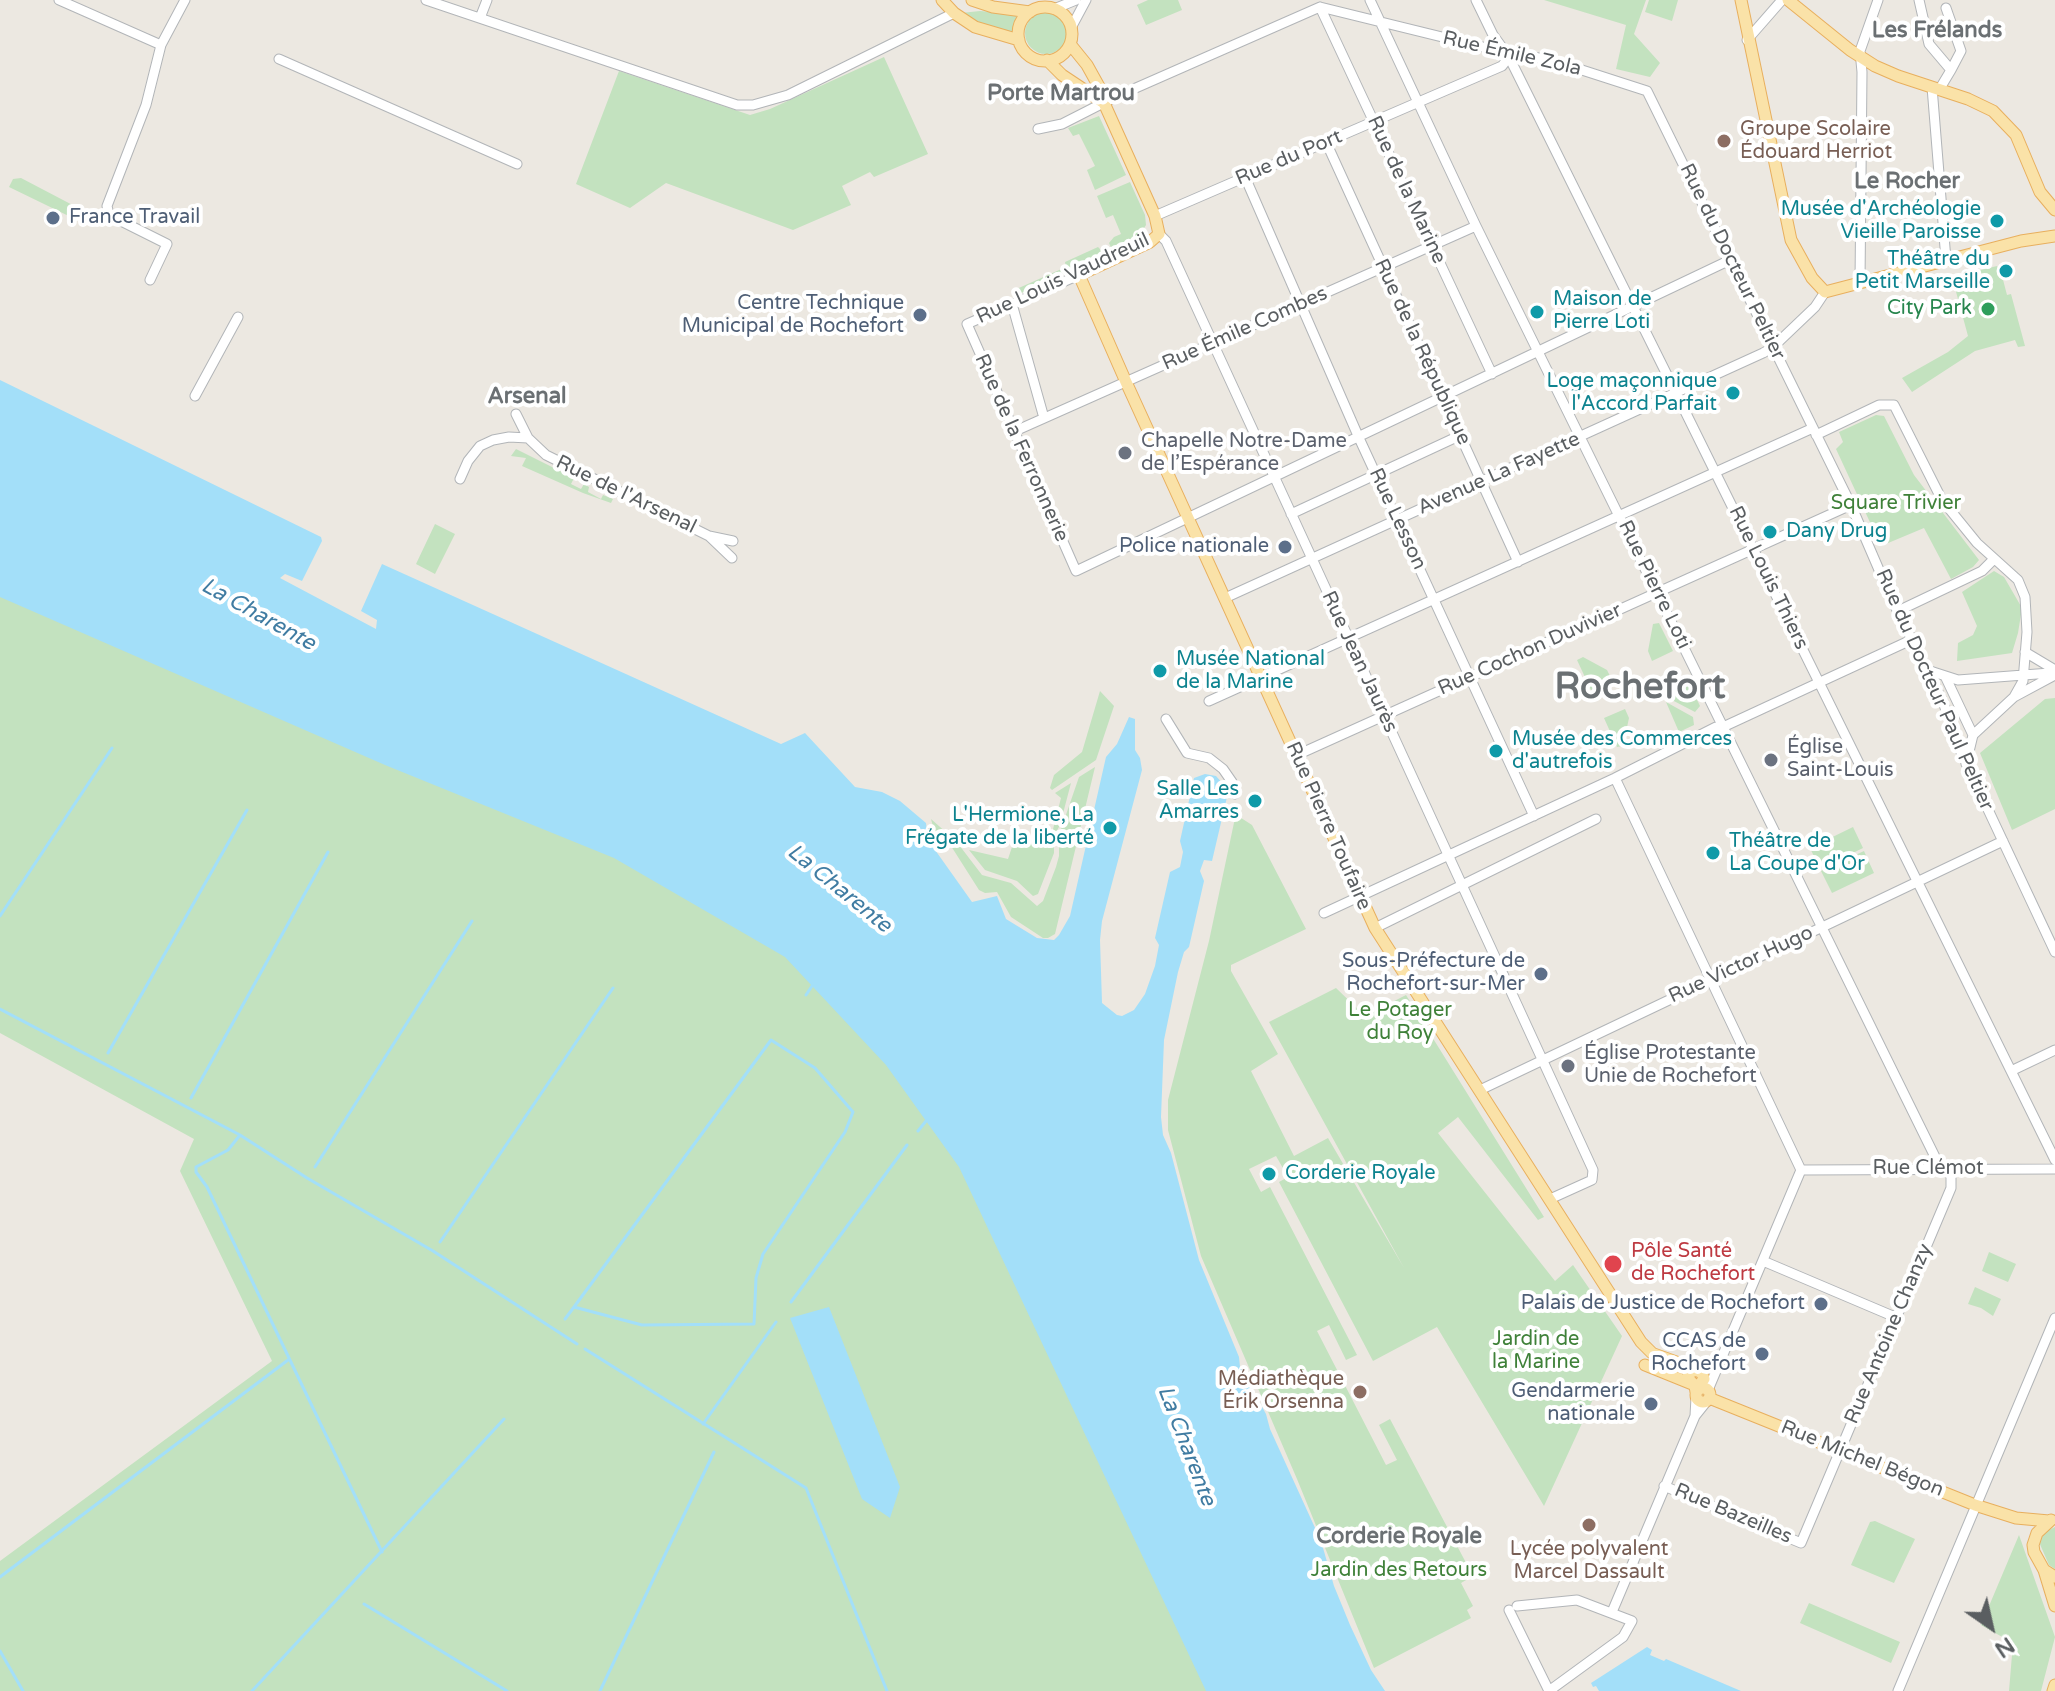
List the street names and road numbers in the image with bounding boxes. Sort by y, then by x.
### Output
street label: Rue Émile Zola [1440,26,1584,82]
street label: Rue de la Marine [1361,112,1451,268]
street label: Rue du Port [1232,125,1346,191]
street label: Rue du Docteur Peltier [1674,160,1790,364]
street label: Rue Louis Vaudreuil [973,228,1153,330]
street label: Rue de la République [1368,255,1476,449]
street label: Rue Émile Combes [1159,282,1331,376]
street label: Rue de la Ferronnerie [969,350,1073,546]
street label: Avenue La Fayette [1414,427,1584,521]
street label: Rue de l'Arsenal [552,451,700,539]
street label: Rue Lesson [1363,464,1431,574]
street label: Rue Louis Thiers [1723,502,1813,654]
street label: Rue Pierre Loti [1612,517,1696,653]
street label: Rue du Docteur Paul Peltier [1870,566,1998,814]
street label: Rue Jean Jaurès [1316,588,1402,736]
street label: Rue Cochon Duvivier [1435,599,1625,701]
street label: Rue Pierre Toufaire [1280,738,1376,914]
street label: Rue Victor Hugo [1665,921,1817,1009]
street label: Rue Clémot [1872,1157,1984,1181]
street label: Rue Antoine Chanzy [1840,1240,1938,1428]
street label: Rue Michel Bégon [1777,1415,1947,1503]
street label: Rue Bazeilles [1671,1478,1795,1550]

